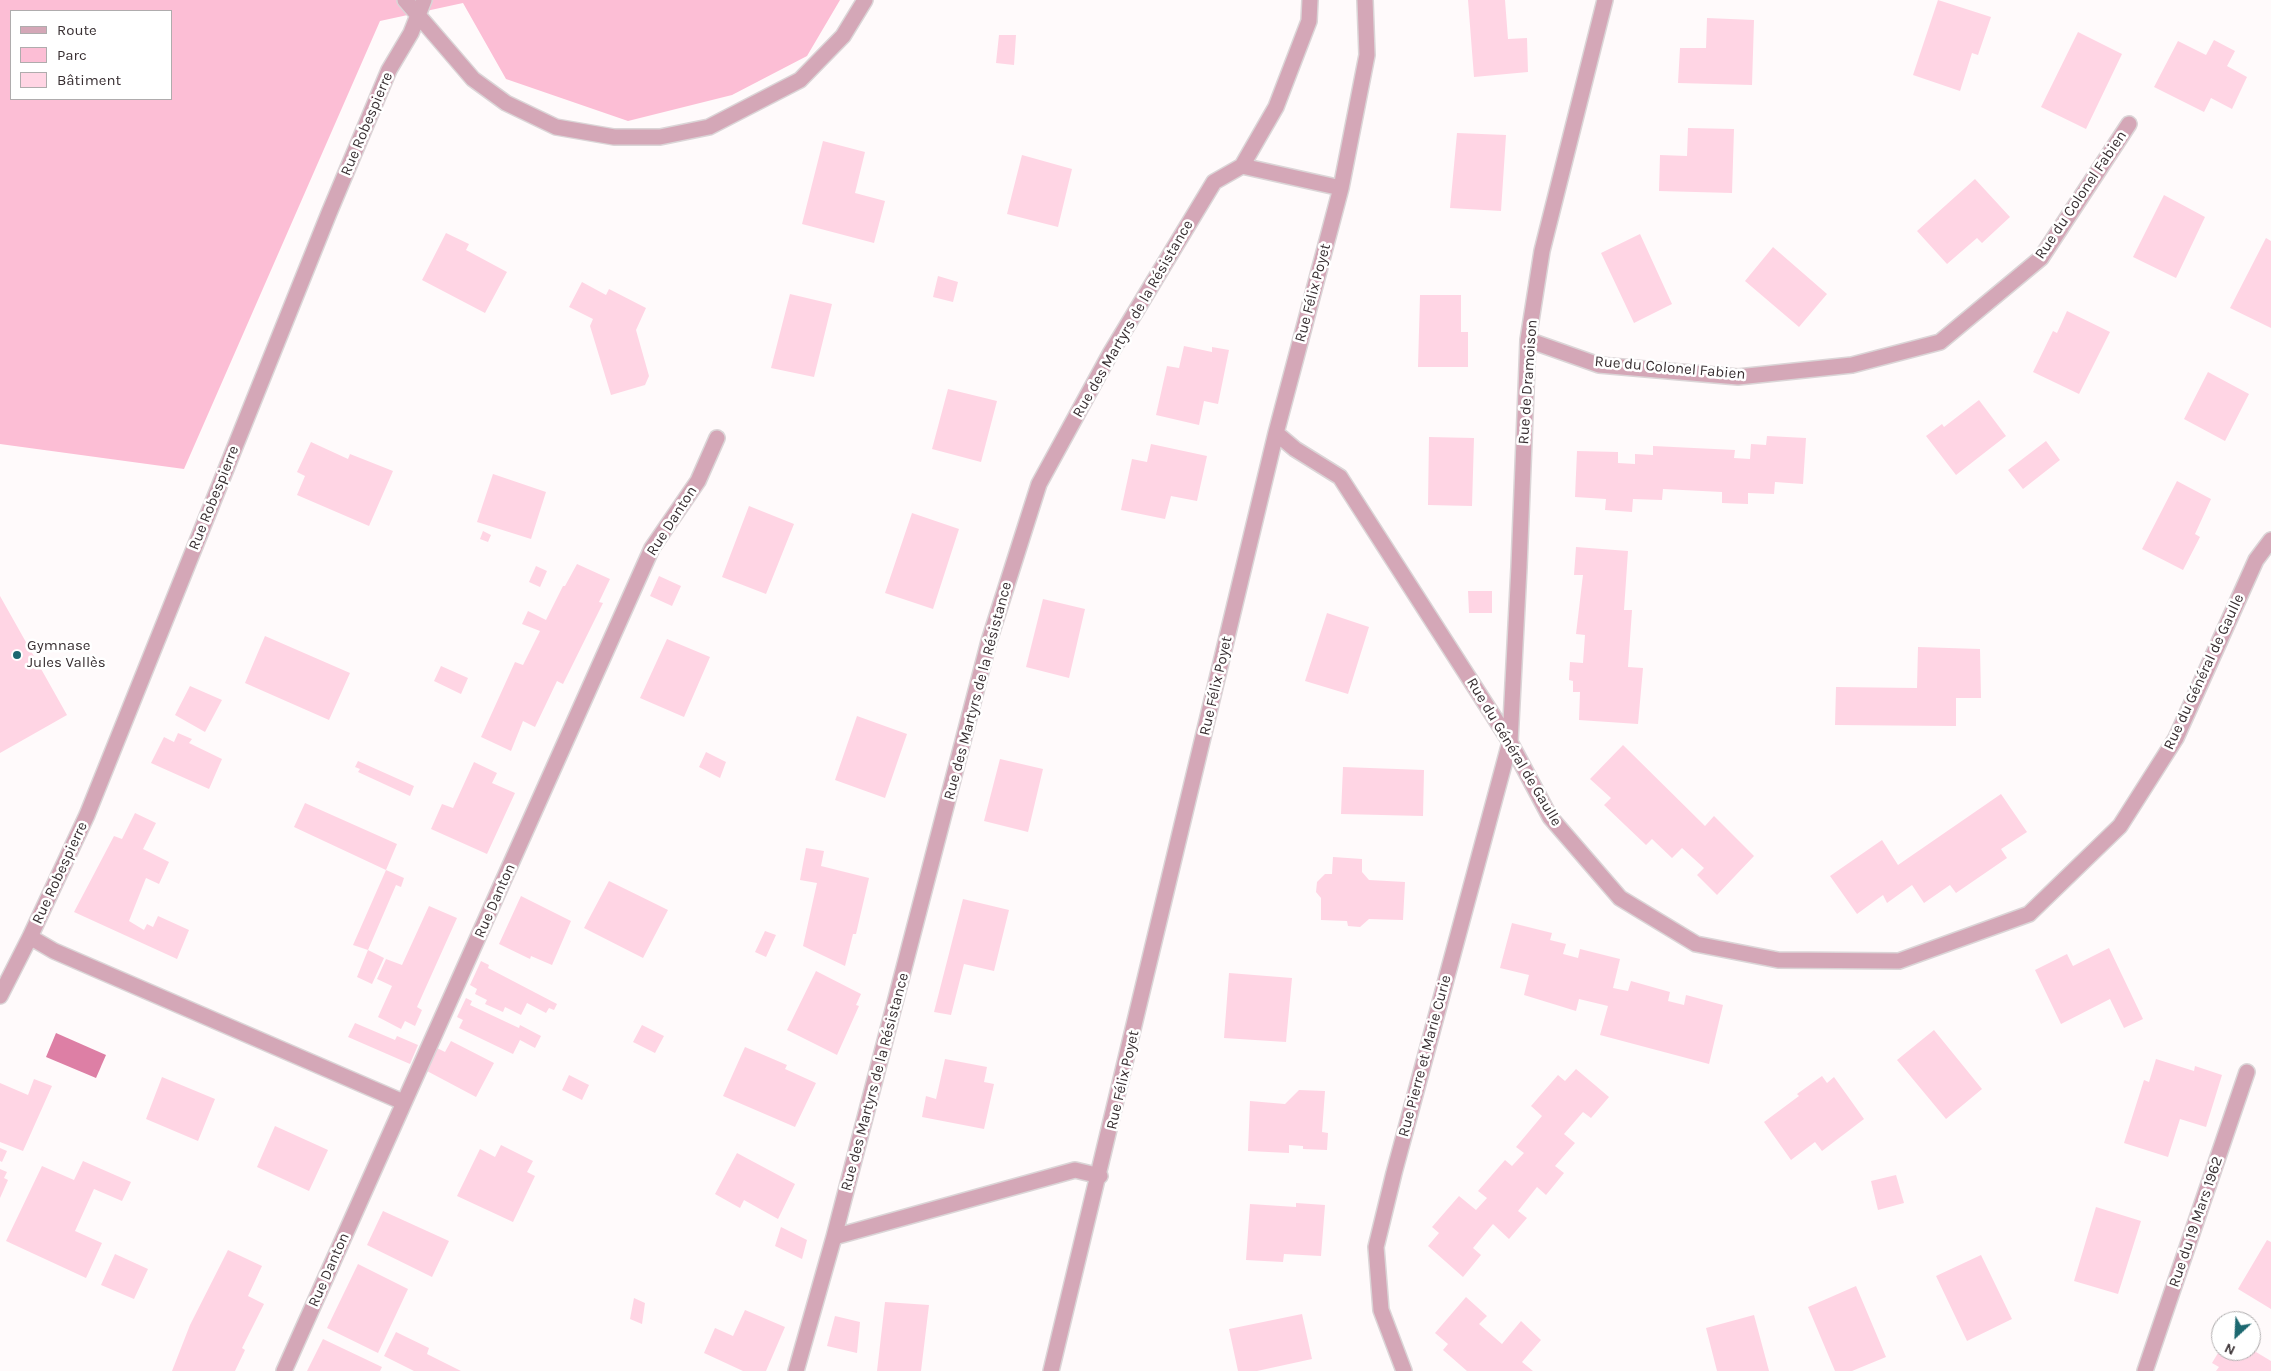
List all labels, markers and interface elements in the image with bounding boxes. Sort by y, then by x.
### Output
legend [10,10,172,100]
text: Route [57,21,97,39]
text: Parc [57,46,87,64]
street label: Rue Robespierre [337,69,397,179]
text: Bâtiment [57,71,121,89]
street label: Rue du Colonel Fabien [2031,127,2131,263]
street label: Rue des Martyrs de la Résistance [1069,217,1197,421]
street label: Rue Félix Poyet [1291,242,1335,344]
street label: Rue de Dramoison [1515,319,1541,445]
street label: Rue du Colonel Fabien [1594,352,1746,384]
street label: Rue Robespierre [185,443,243,553]
street label: Rue Danton [643,483,701,559]
street label: Rue des Martyrs de la Résistance [940,580,1016,802]
street label: Rue du Général de Gaulle [2160,591,2248,753]
street label: Rue Félix Poyet [1196,635,1236,737]
place label: Gymnase Jules Vallès [27,637,106,672]
marker: Gymnase Jules Vallès [11,649,23,661]
street label: Rue du Général de Gaulle [1463,675,1565,829]
street label: Rue Robespierre [28,819,92,927]
street label: Rue Danton [471,861,519,941]
street label: Rue des Martyrs de la Résistance [837,971,913,1193]
street label: Rue Pierre et Marie Curie [1395,973,1455,1139]
street label: Rue Félix Poyet [1103,1029,1143,1131]
street label: Rue du 19 Mars 1962 [2165,1154,2227,1290]
street label: Rue Danton [305,1230,353,1310]
north arrow [2211,1311,2261,1361]
text: N [2222,1339,2238,1359]

